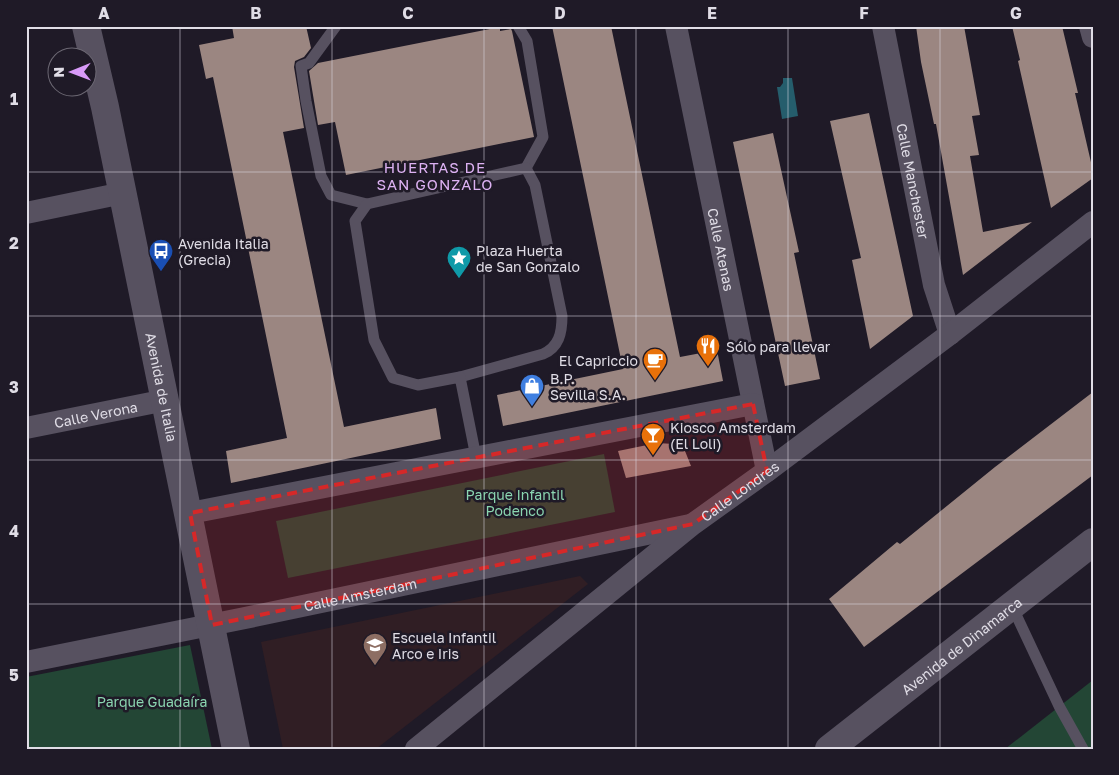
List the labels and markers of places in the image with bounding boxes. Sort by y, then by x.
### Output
place label: Avenida Italia (Grecia) [178,235,269,268]
bus stop icon: Avenida Italia (Grecia) [148,238,174,272]
place label: Plaza Huerta de San Gonzalo [476,242,580,275]
place icon: Plaza Huerta de San Gonzalo [446,245,472,279]
restaurant icon: Sólo para llevar [695,333,721,367]
place label: Sólo para llevar [726,338,831,355]
cafe icon: El Capriccio [642,347,668,381]
place label: El Capriccio [559,352,638,369]
place label: B.P. Sevilla S.A. [550,370,626,403]
shop icon: B.P. Sevilla S.A. [519,373,545,407]
place label: Kiosco Amsterdam (El Loli) [670,419,796,452]
bar icon: Kiosco Amsterdam (El Loli) [640,422,666,456]
place label: Escuela Infantil Arco e Iris [392,629,496,662]
school or university icon: Escuela Infantil Arco e Iris [362,632,388,666]

